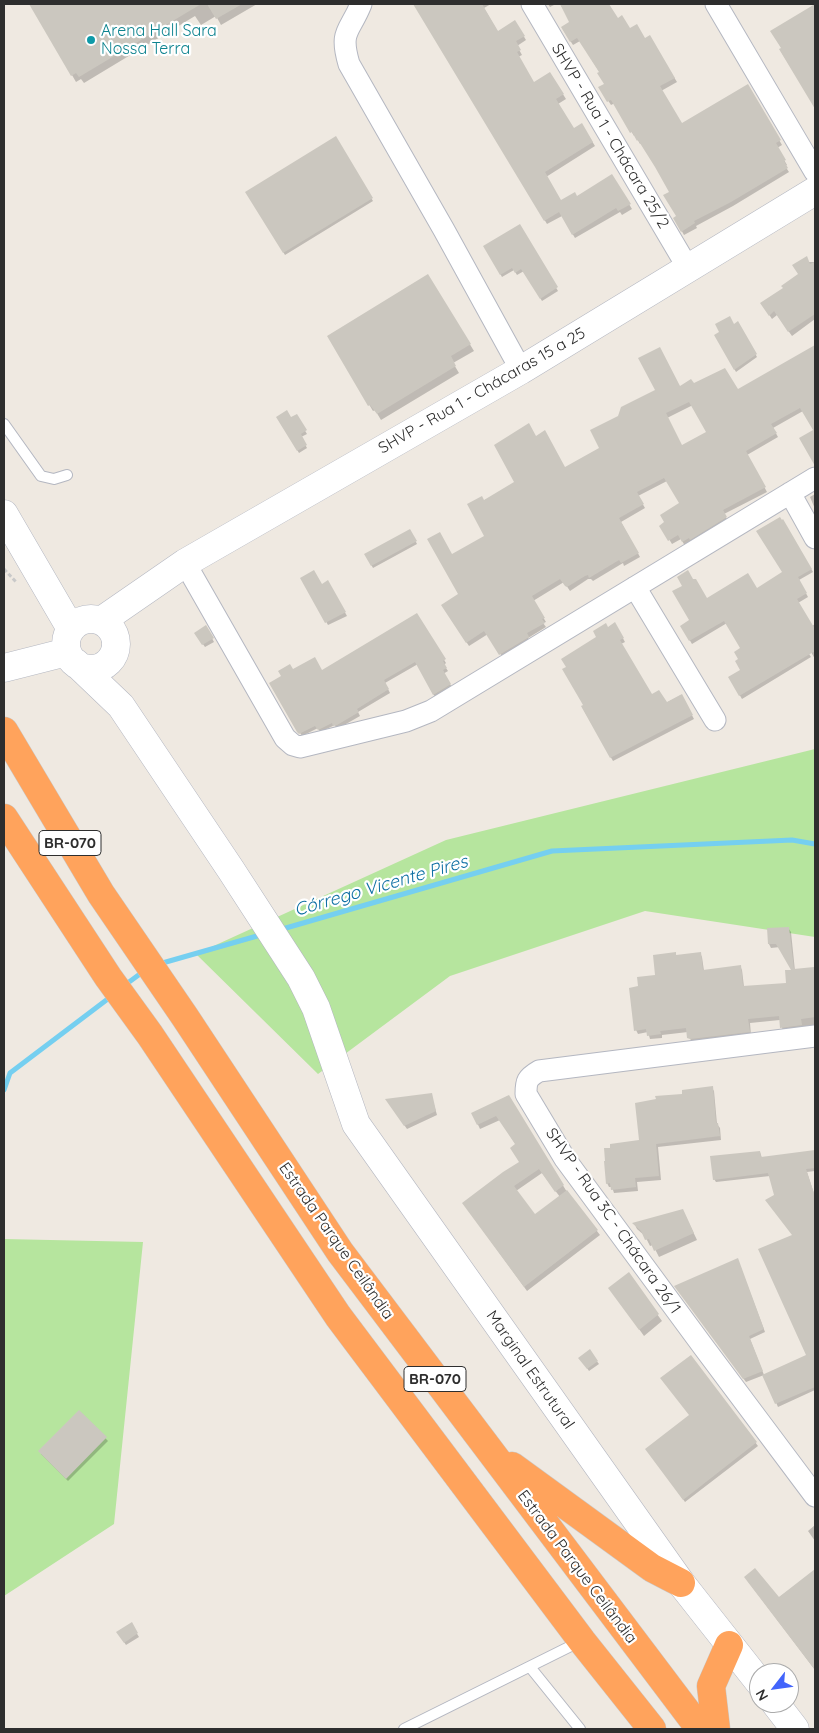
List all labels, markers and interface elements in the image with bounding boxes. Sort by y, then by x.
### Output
place label: Arena Hall Sara Nossa Terra [101,21,217,59]
marker: Arena Hall Sara Nossa Terra [85,34,97,46]
street label: SHVP - Rua 1 - Chácara 25/2 [547,40,673,232]
street label: SHVP - Rua 1 - Chácaras 15 a 25 [375,324,589,458]
road number: BR-070 [39,830,101,856]
water label: Córrego Vicente Pires [292,851,470,921]
street label: SHVP - Rua 3C - Chácara 26/1 [541,1124,685,1318]
street label: Estrada Parque Ceilândia [275,1159,397,1323]
street label: Marginal Estrutural [482,1307,578,1433]
road number: BR-070 [404,1366,466,1392]
street label: Estrada Parque Ceilândia [513,1487,641,1647]
north arrow [749,1663,799,1713]
text: N [752,1686,772,1704]

